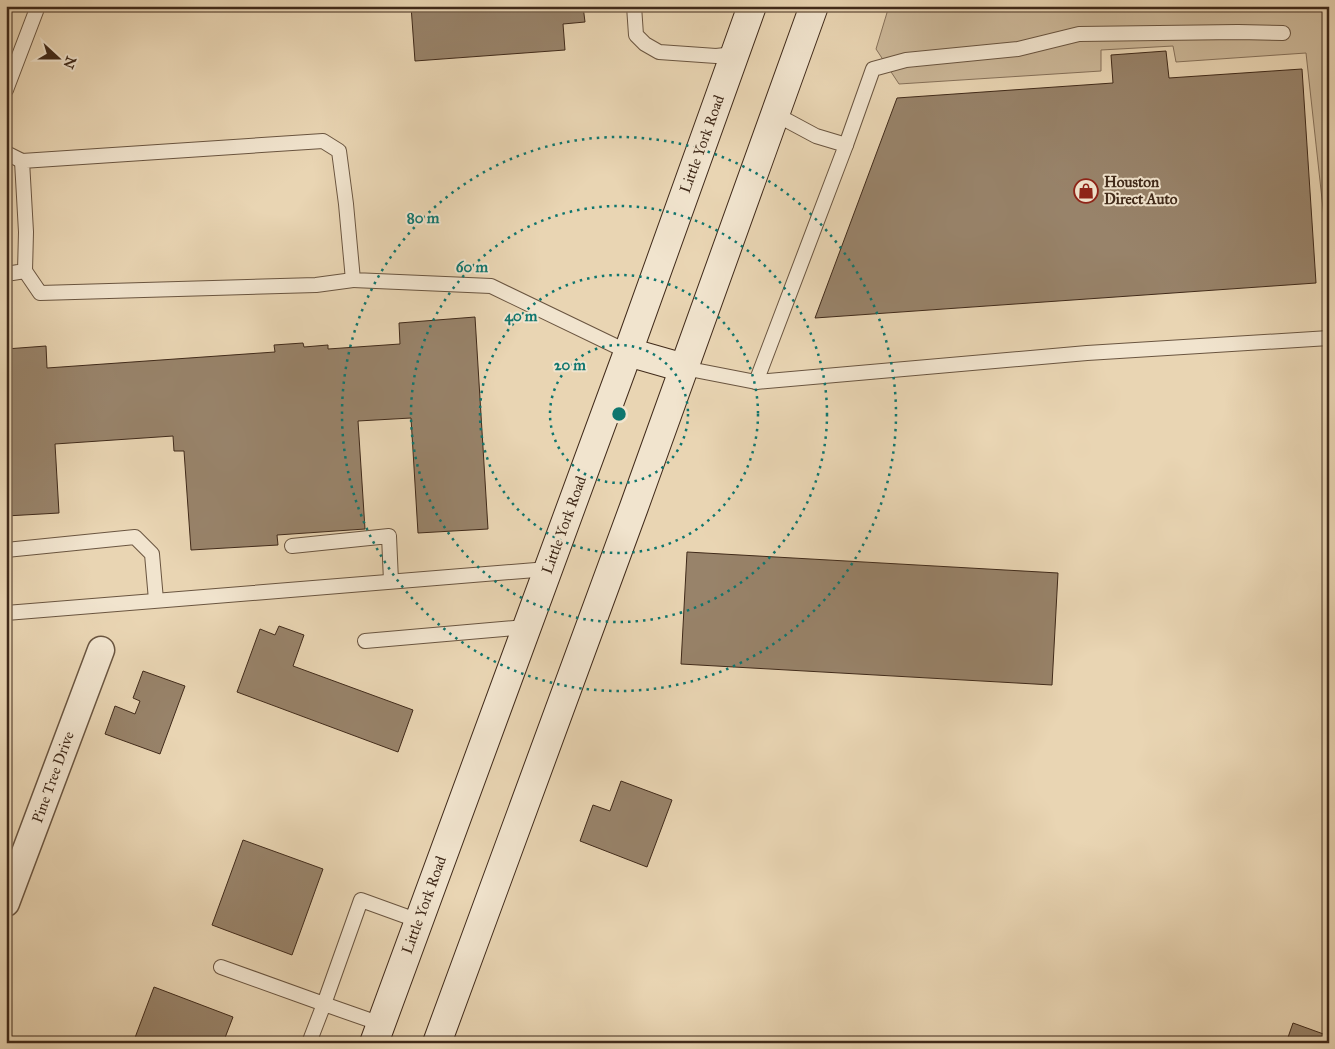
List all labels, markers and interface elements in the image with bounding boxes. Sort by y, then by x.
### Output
north arrow [32,32,82,82]
text: N [60,54,80,71]
street label: Little York Road [676,92,728,195]
place label: Houston Direct Auto [1104,173,1178,208]
shop icon: Houston Direct Auto [1073,178,1099,204]
text: 80 m [407,209,440,227]
text: 60 m [456,258,489,276]
text: 40 m [505,307,538,326]
text: 20 m [554,356,586,374]
centre of rings [610,405,628,423]
street label: Little York Road [538,473,590,576]
street label: Pine Tree Drive [28,729,78,825]
street label: Little York Road [398,853,450,956]

